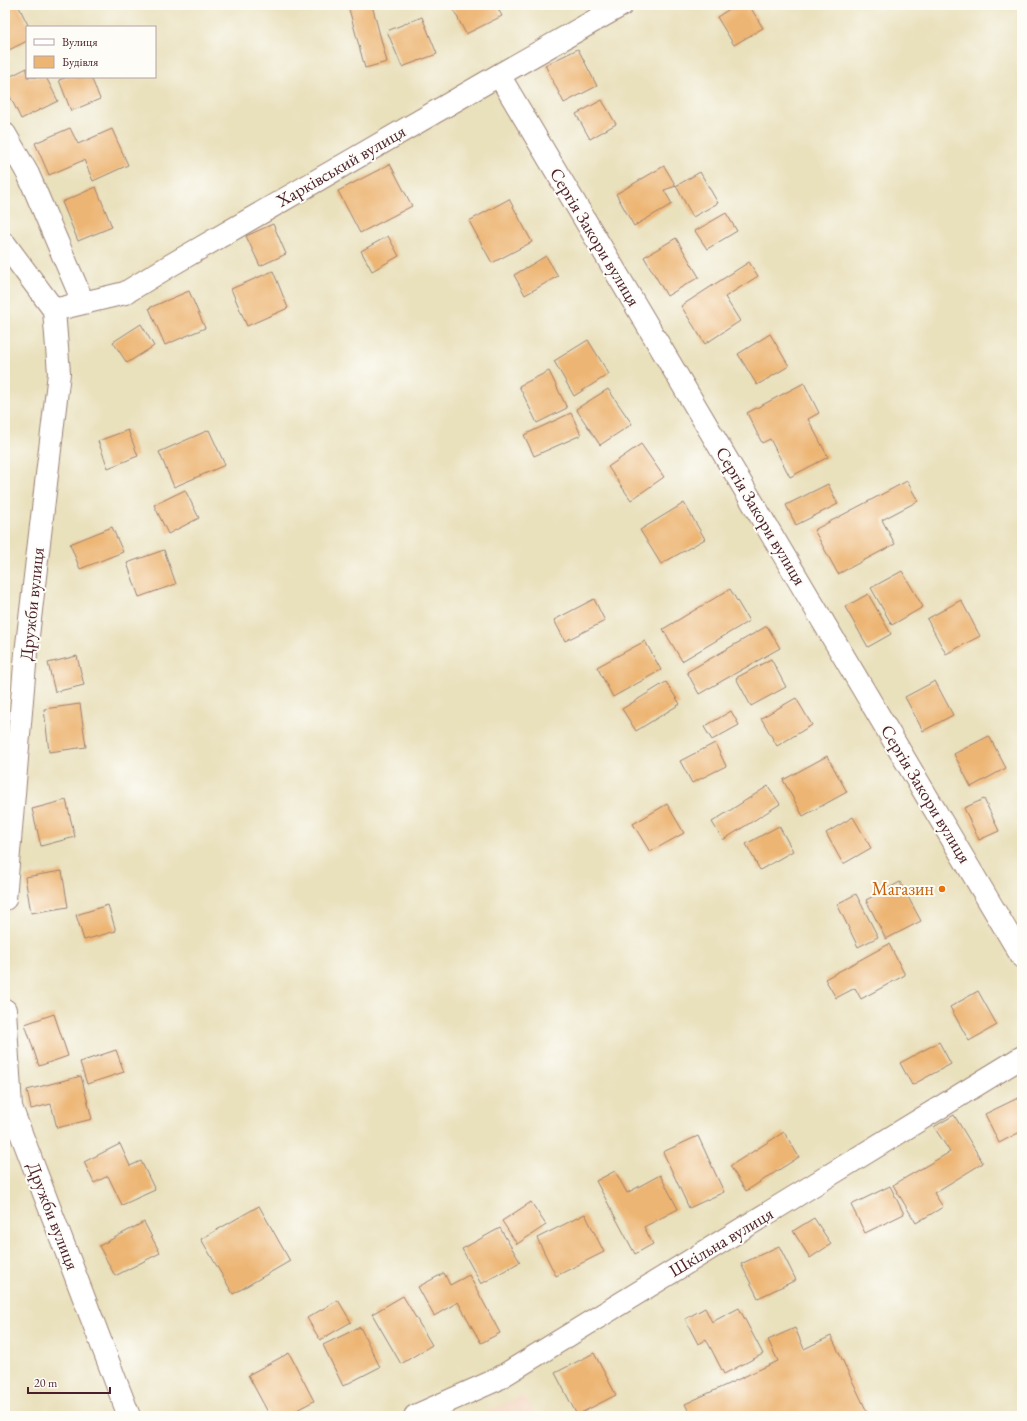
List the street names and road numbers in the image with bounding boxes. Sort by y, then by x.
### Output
street label: Харківський вулиця [271,119,409,212]
street label: Сергія Закори вулиця [545,163,646,310]
street label: Сергія Закори вулиця [711,442,812,589]
street label: Дружби вулиця [14,546,49,662]
street label: Сергія Закори вулиця [876,720,977,867]
street label: Дружби вулиця [22,1159,85,1273]
street label: Шкільна вулиця [664,1201,777,1282]

